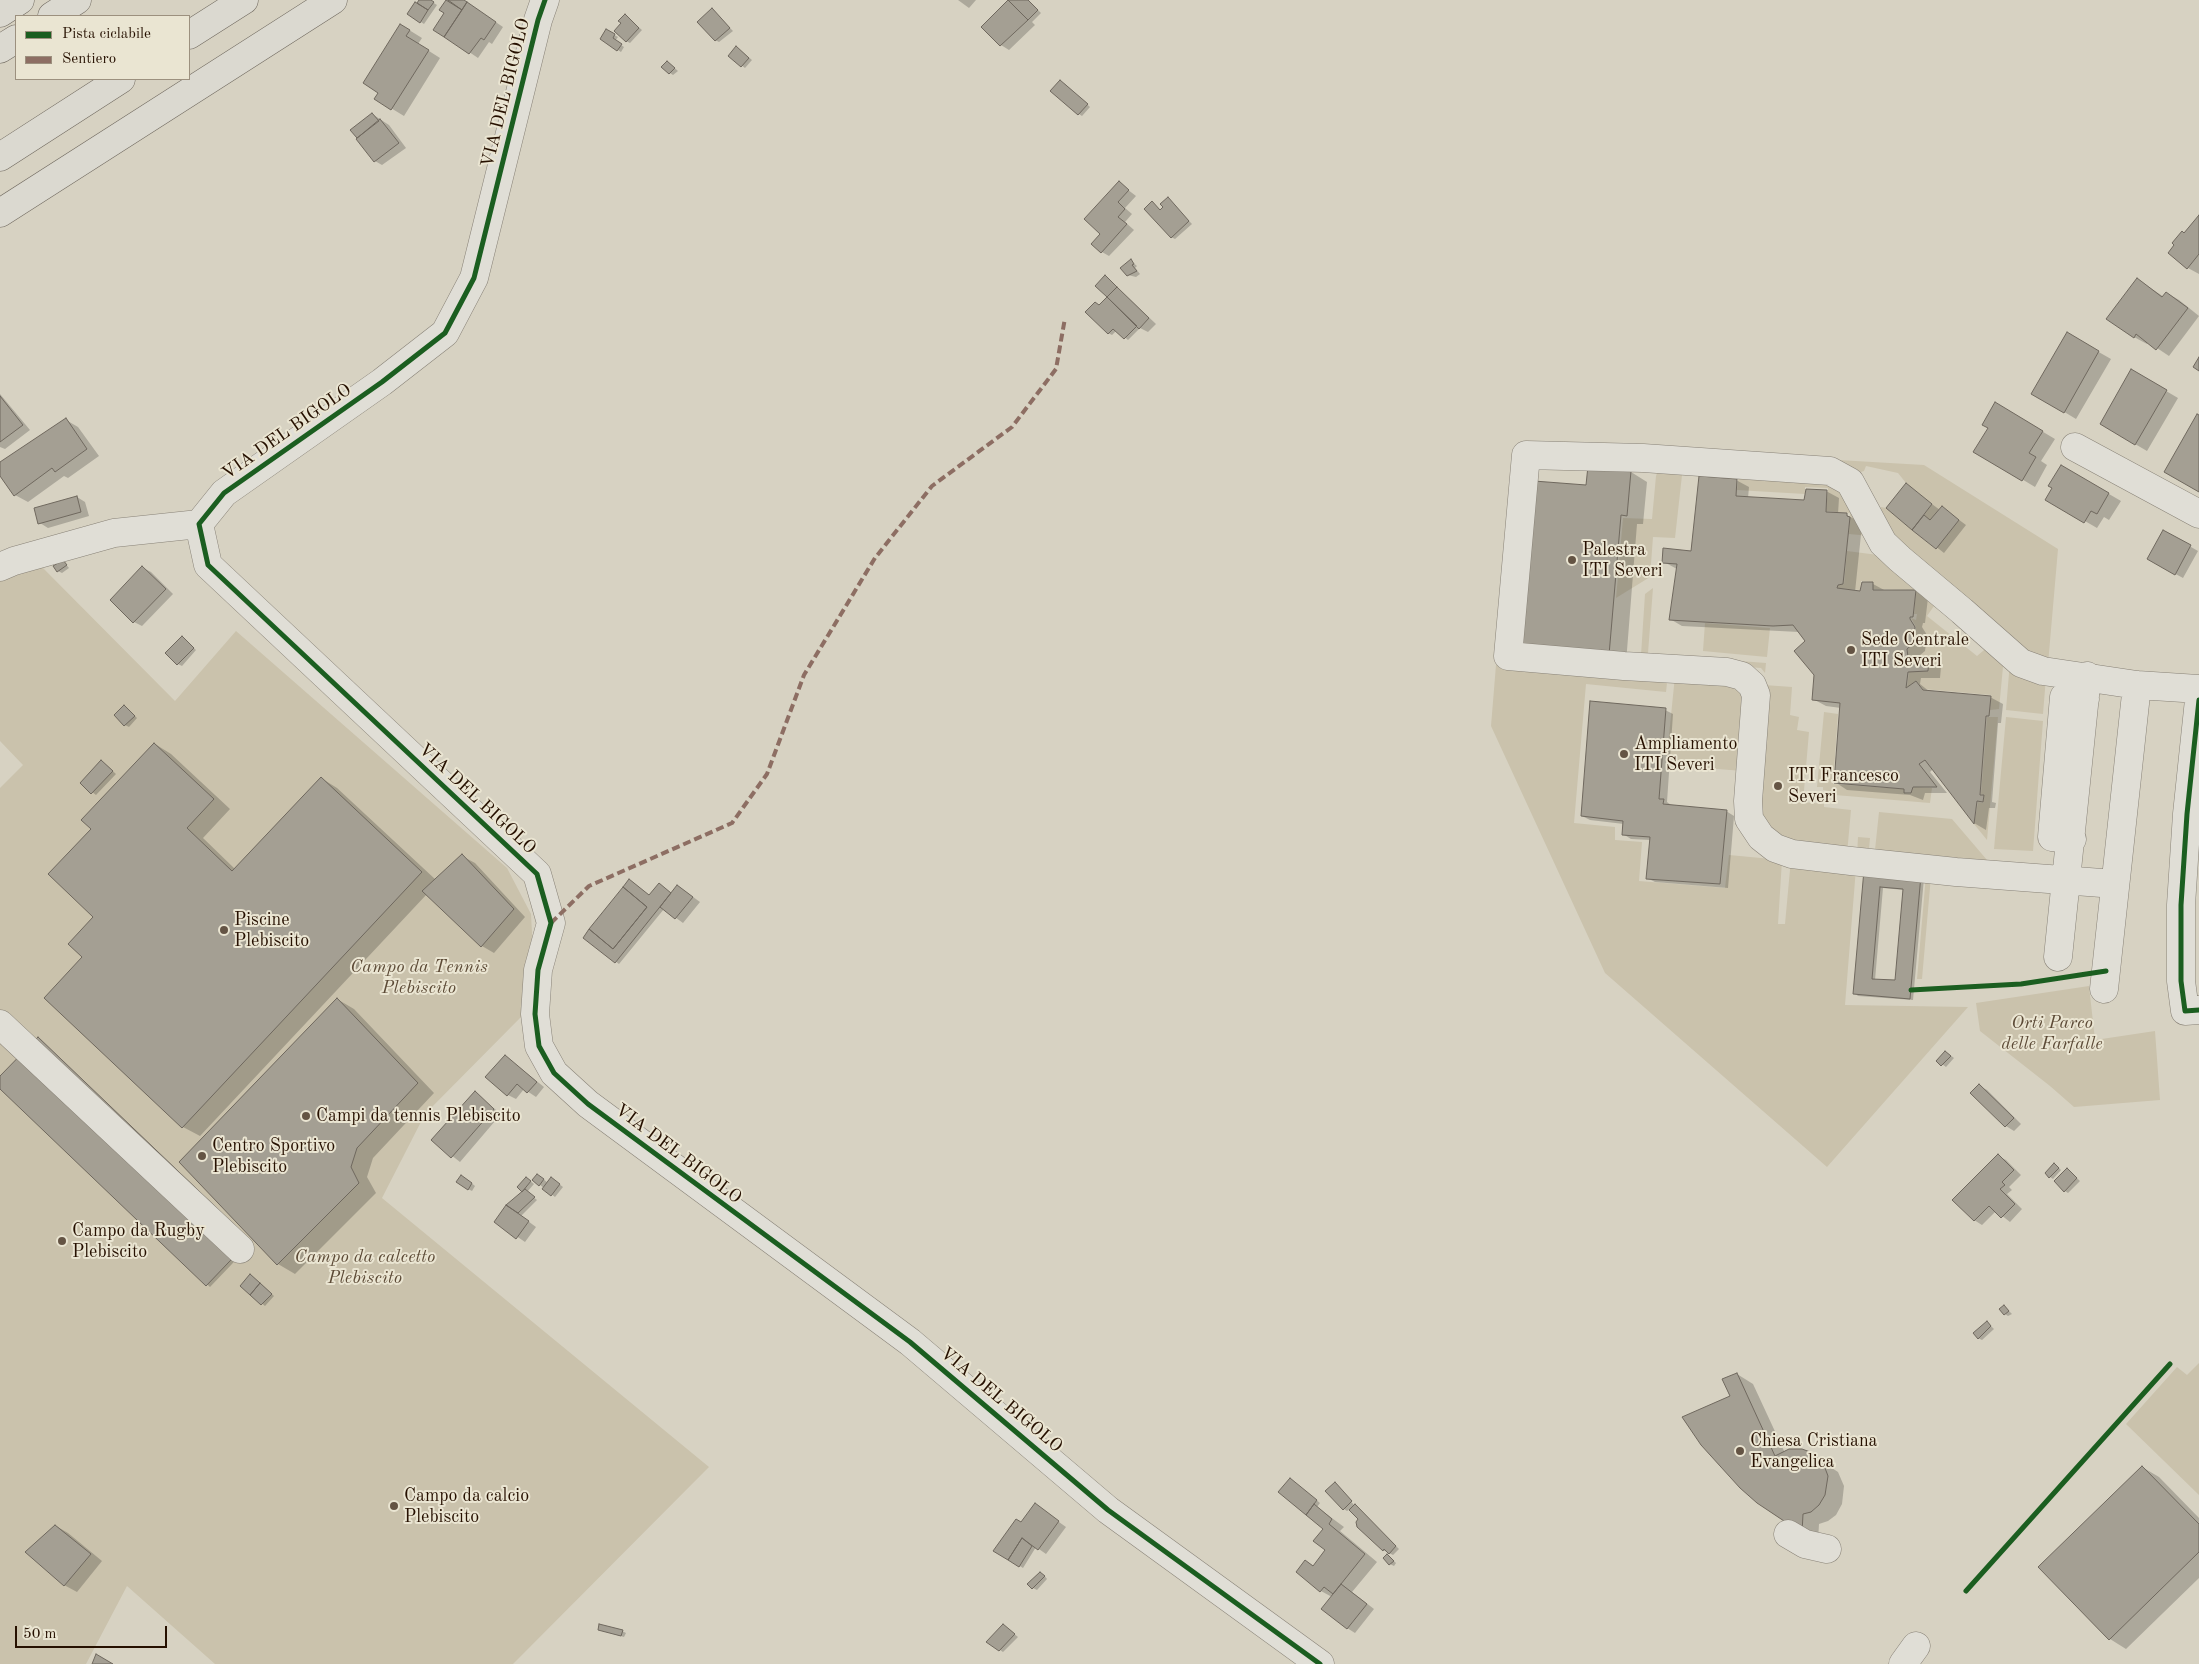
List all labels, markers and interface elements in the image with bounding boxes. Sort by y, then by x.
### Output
legend [15,15,190,80]
street label: VIA DEL BIGOLO [477,16,535,170]
text: Pista ciclabile [62,27,151,42]
text: Sentiero [62,52,116,67]
street label: VIA DEL BIGOLO [218,379,356,485]
place label: Palestra ITI Severi [1582,539,1663,582]
marker: Palestra ITI Severi [1566,554,1578,566]
place label: Sede Centrale ITI Severi [1861,629,1969,672]
marker: Sede Centrale ITI Severi [1845,644,1857,656]
place label: Ampliamento ITI Severi [1634,733,1737,776]
street label: VIA DEL BIGOLO [414,739,540,859]
marker: Ampliamento ITI Severi [1618,748,1630,760]
place label: ITI Francesco Severi [1788,765,1899,808]
marker: ITI Francesco Severi [1772,780,1784,792]
place label: Piscine Plebiscito [234,909,309,952]
marker: Piscine Plebiscito [218,924,230,936]
park label: Campo da Tennis Plebiscito [350,956,488,999]
park label: Orti Parco delle Farfalle [2001,1012,2103,1054]
street label: VIA DEL BIGOLO [610,1099,746,1209]
place label: Campi da tennis Plebiscito [316,1105,521,1127]
marker: Campi da tennis Plebiscito [300,1110,312,1122]
place label: Centro Sportivo Plebiscito [212,1135,335,1178]
marker: Centro Sportivo Plebiscito [196,1150,208,1162]
place label: Campo da Rugby Plebiscito [72,1220,205,1262]
marker: Campo da Rugby Plebiscito [56,1235,68,1247]
park label: Campo da calcetto Plebiscito [295,1246,435,1288]
street label: VIA DEL BIGOLO [935,1343,1067,1457]
place label: Chiesa Cristiana Evangelica [1750,1430,1878,1472]
marker: Chiesa Cristiana Evangelica [1734,1445,1746,1457]
place label: Campo da calcio Plebiscito [404,1485,529,1528]
marker: Campo da calcio Plebiscito [388,1500,400,1512]
scale bar [18,1616,170,1648]
text: 50 m [23,1627,57,1642]

